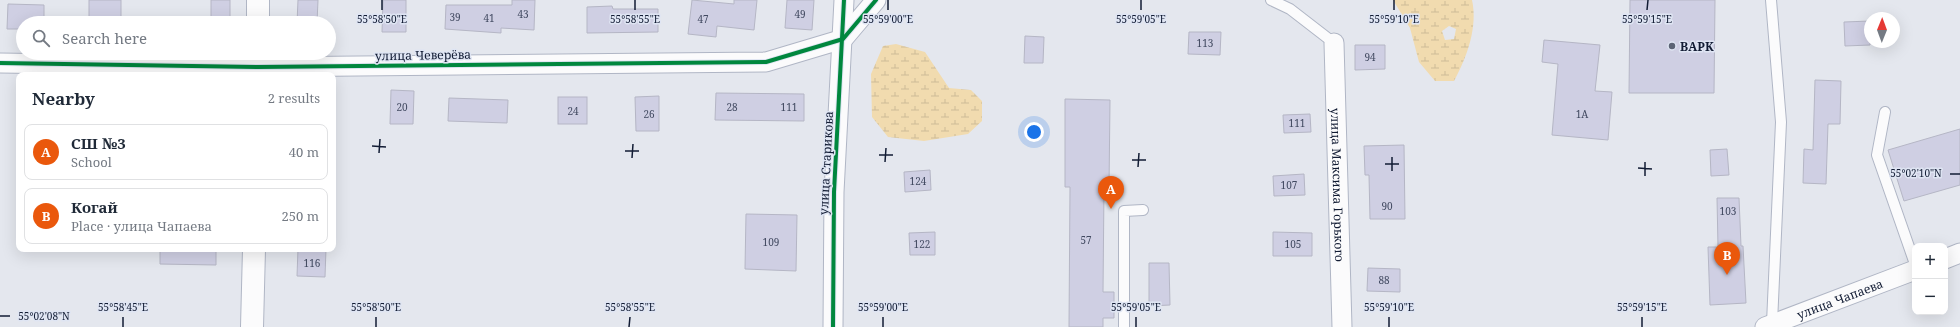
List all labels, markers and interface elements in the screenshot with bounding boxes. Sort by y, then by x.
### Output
house number: 43 [517,7,529,21]
house number: 49 [794,7,806,21]
house number: 39 [449,10,461,24]
house number: 41 [483,11,495,25]
text: 55°58'50"E [357,12,407,26]
text: 55°58'55"E [610,12,660,26]
house number: 47 [697,12,709,26]
text: 55°59'00"E [863,12,913,26]
text: 55°59'05"E [1116,12,1166,26]
text: 55°59'10"E [1369,12,1419,26]
text: 55°59'15"E [1622,12,1672,26]
north arrow [1864,12,1900,48]
search box [16,16,336,60]
icon: search [30,27,52,49]
text: Search here [62,28,147,48]
house number: 113 [1197,36,1214,50]
place label: ВАРК [1680,38,1714,55]
marker: ВАРК [1667,41,1677,51]
street label: улица Чеверёва [375,46,471,64]
house number: 94 [1364,50,1376,64]
text: Nearby [32,87,95,110]
text: 2 results [268,89,320,107]
house number: 20 [396,100,408,114]
house number: 28 [726,100,738,114]
house number: 111 [781,100,797,114]
house number: 24 [567,104,579,118]
house number: 26 [643,107,655,121]
house number: 1А [1576,107,1589,121]
street label: улица Максима Горького [1327,108,1349,262]
street label: улица Старикова [815,110,837,215]
house number: 111 [1289,116,1305,130]
your location [1024,122,1044,142]
text: СШ №3 [71,133,126,153]
text: A [41,143,51,161]
text: 40 m [289,143,319,161]
text: School [71,153,112,171]
text: 55°02'10"N [1890,166,1942,180]
house number: 124 [910,174,927,188]
pin: A [1098,176,1124,209]
house number: 107 [1281,178,1298,192]
text: Когай [71,197,118,217]
house number: 90 [1381,199,1393,213]
house number: 103 [1720,204,1737,218]
text: B [42,207,50,225]
text: 250 m [282,207,319,225]
text: Place · улица Чапаева [71,217,212,235]
house number: 57 [1080,233,1092,247]
house number: 109 [763,235,779,249]
house number: 122 [914,237,930,251]
house number: 105 [1285,237,1301,251]
pin: B [1714,242,1740,275]
map controls [1912,243,1948,315]
button: + [1912,243,1948,279]
house number: 116 [304,256,321,270]
house number: 88 [1378,273,1390,287]
street label: улица Чапаева [1794,274,1885,323]
button: − [1912,279,1948,315]
text: 55°58'45"E [98,300,148,314]
text: 55°58'50"E [351,300,401,314]
text: 55°58'55"E [605,300,655,314]
text: 55°59'00"E [858,300,908,314]
text: 55°59'05"E [1111,300,1161,314]
text: 55°59'10"E [1364,300,1414,314]
text: 55°59'15"E [1617,300,1667,314]
text: 55°02'08"N [18,309,70,323]

